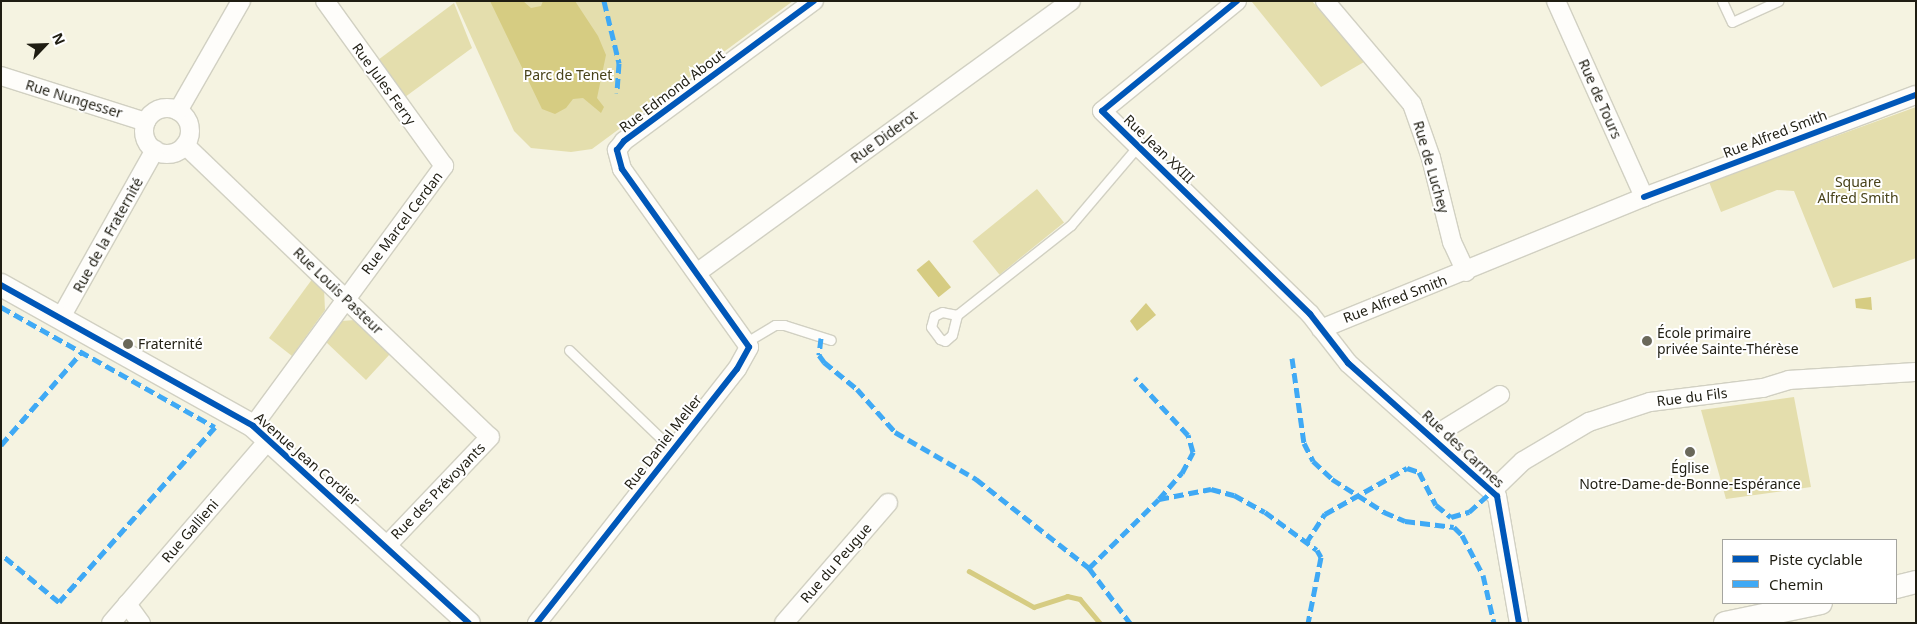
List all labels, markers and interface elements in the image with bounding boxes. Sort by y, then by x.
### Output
north arrow [20,20,70,70]
text: N [48,30,70,48]
street label: Rue Jules Ferry [349,40,419,128]
street label: Rue Edmond About [616,46,728,136]
street label: Rue de Tours [1575,57,1625,141]
park label: Parc de Tenet [524,67,612,83]
street label: Rue Nungesser [24,76,124,122]
street label: Rue Alfred Smith [1721,106,1829,162]
street label: Rue Diderot [847,107,921,167]
street label: Rue Jean XXIII [1120,111,1198,187]
street label: Rue de Luchey [1410,119,1452,215]
street label: Rue Marcel Cerdan [358,168,446,278]
park label: Square Alfred Smith [1817,174,1899,206]
street label: Rue de la Fraternité [69,175,147,295]
street label: Rue Louis Pasteur [290,244,386,338]
street label: Rue Alfred Smith [1341,271,1449,327]
place label: École primaire privée Sainte-Thérèse [1657,325,1799,358]
marker: École primaire privée Sainte-Thérèse [1641,335,1653,347]
place label: Fraternité [138,336,203,352]
marker: Fraternité [122,338,134,350]
street label: Rue du Fils [1656,384,1728,410]
street label: Rue Daniel Meller [621,391,705,493]
street label: Rue des Carmes [1419,407,1507,491]
street label: Avenue Jean Cordier [251,409,363,509]
street label: Rue des Prévoyants [387,439,489,543]
marker: Église Notre-Dame-de-Bonne-Espérance [1684,446,1696,458]
place label: Église Notre-Dame-de-Bonne-Espérance [1579,460,1801,492]
street label: Rue Gallieni [158,496,222,566]
street label: Rue du Peugue [797,520,875,606]
legend [1722,539,1897,604]
text: Piste cyclable [1769,549,1863,569]
text: Chemin [1769,574,1823,594]

